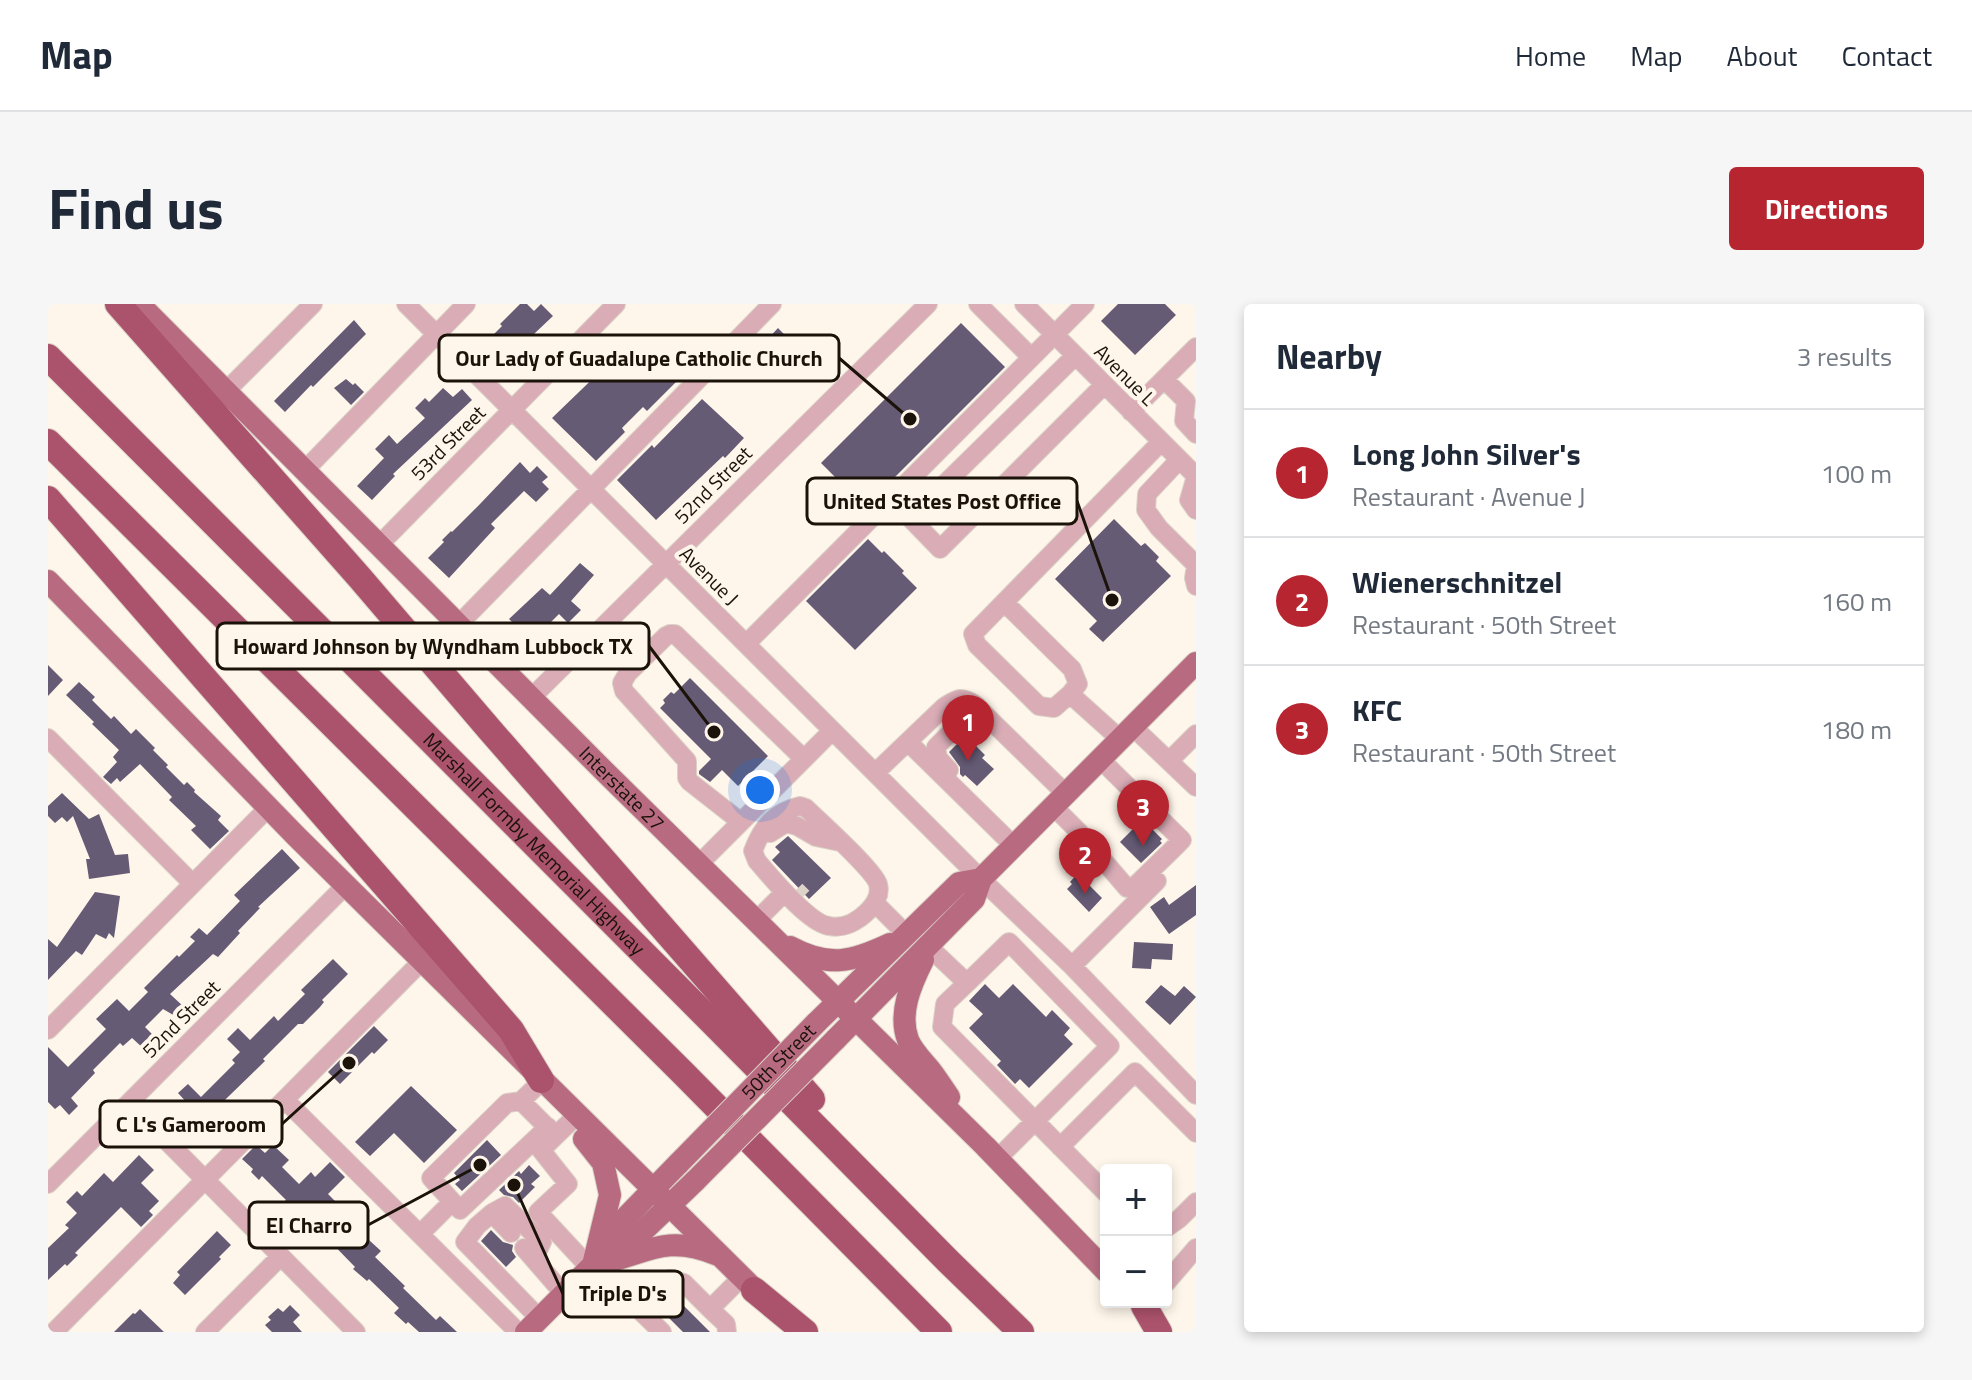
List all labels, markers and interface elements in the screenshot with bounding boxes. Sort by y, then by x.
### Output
text: Map [40,26,113,84]
text: Home [1515,34,1586,77]
text: Map [1630,34,1683,77]
text: About [1727,34,1797,77]
text: Contact [1841,34,1932,77]
text: Find us [48,166,224,251]
button: Directions [1729,167,1924,250]
text: Nearby [1276,330,1382,382]
callout: Our Lady of Guadalupe Catholic Church [439,335,839,381]
street label: Avenue L [1087,337,1164,413]
text: 3 results [1797,337,1892,376]
text: Our Lady of Guadalupe Catholic Church [455,341,823,375]
street label: 53rd Street [403,398,492,487]
text: Long John Silver's [1352,431,1581,477]
street label: 52nd Street [666,438,759,531]
text: 1 [1295,454,1309,493]
text: 100 m [1821,454,1892,493]
text: Restaurant · Avenue J [1352,477,1586,516]
callout: United States Post Office [807,478,1077,524]
text: United States Post Office [823,484,1061,518]
street label: Avenue J [673,539,746,612]
text: Wienerschnitzel [1352,559,1562,605]
text: 2 [1295,582,1309,621]
text: 160 m [1821,582,1892,621]
text: Restaurant · 50th Street [1352,605,1616,644]
callout: Howard Johnson by Wyndham Lubbock TX [217,623,649,669]
text: Howard Johnson by Wyndham Lubbock TX [233,629,633,663]
text: KFC [1352,687,1402,733]
pin: 1 [942,695,994,761]
text: 3 [1295,710,1309,749]
text: 180 m [1821,710,1892,749]
street label: Marshall Formby Memorial Highway [416,725,653,962]
text: Restaurant · 50th Street [1352,733,1616,772]
street label: Interstate 27 [572,738,672,838]
your location [740,770,780,810]
pin: 3 [1117,780,1169,846]
pin: 2 [1059,828,1111,894]
street label: 52nd Street [134,972,227,1065]
street label: 50th Street [733,1016,823,1106]
callout: C L's Gameroom [100,1101,282,1147]
text: C L's Gameroom [116,1107,266,1141]
map controls [1100,1164,1172,1308]
button: + [1100,1164,1172,1236]
callout: El Charro [249,1202,368,1248]
text: El Charro [266,1208,352,1242]
button: − [1100,1236,1172,1308]
callout: Triple D's [563,1271,683,1317]
text: Triple D's [579,1276,667,1310]

